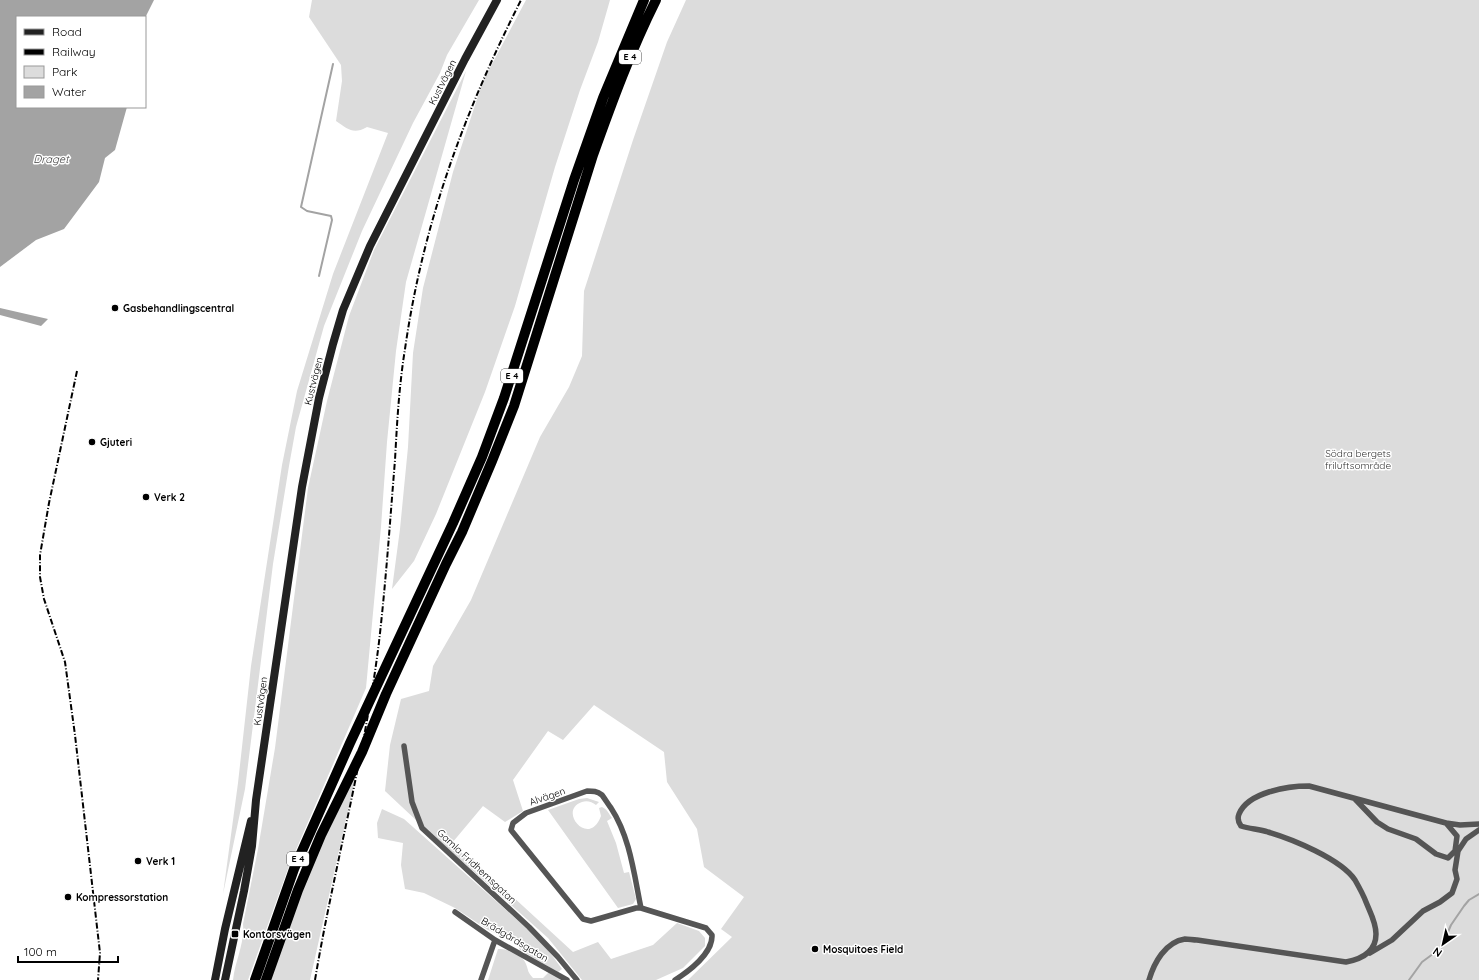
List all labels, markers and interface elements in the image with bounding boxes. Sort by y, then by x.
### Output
legend [16,16,146,108]
text: Road [52,24,82,39]
text: Railway [52,44,96,59]
road number: E 4 [619,50,641,64]
street label: Kustvägen [425,57,459,107]
text: Park [52,64,77,79]
text: Water [52,84,87,99]
water label: Draget [33,152,70,166]
place label: Gasbehandlingscentral [123,302,234,315]
marker: Gasbehandlingscentral [110,303,120,313]
street label: Kustvägen [301,356,326,407]
road number: E 4 [501,369,523,383]
place label: Gjuteri [100,436,132,449]
marker: Gjuteri [87,437,97,447]
park label: Södra bergets friluftsområde [1325,447,1391,472]
place label: Verk 2 [154,491,185,504]
marker: Verk 2 [141,492,151,502]
street label: Kustvägen [251,676,270,726]
street label: Alvägen [527,784,567,809]
street label: Gamla Fridhemsgatan [434,826,519,906]
road number: E 4 [287,852,309,866]
place label: Verk 1 [146,855,175,868]
marker: Verk 1 [133,856,143,866]
place label: Kompressorstation [76,891,168,904]
marker: Kompressorstation [63,892,73,902]
street label: Brädgårdsgatan [479,914,551,965]
north arrow [1423,924,1463,964]
place label: Kontorsvägen [243,928,311,941]
marker: Kontorsvägen [230,929,240,939]
scale bar [18,938,118,964]
place label: Mosquitoes Field [823,943,903,956]
text: 100 m [24,944,57,959]
marker: Mosquitoes Field [810,944,820,954]
text: N [1430,944,1445,960]

